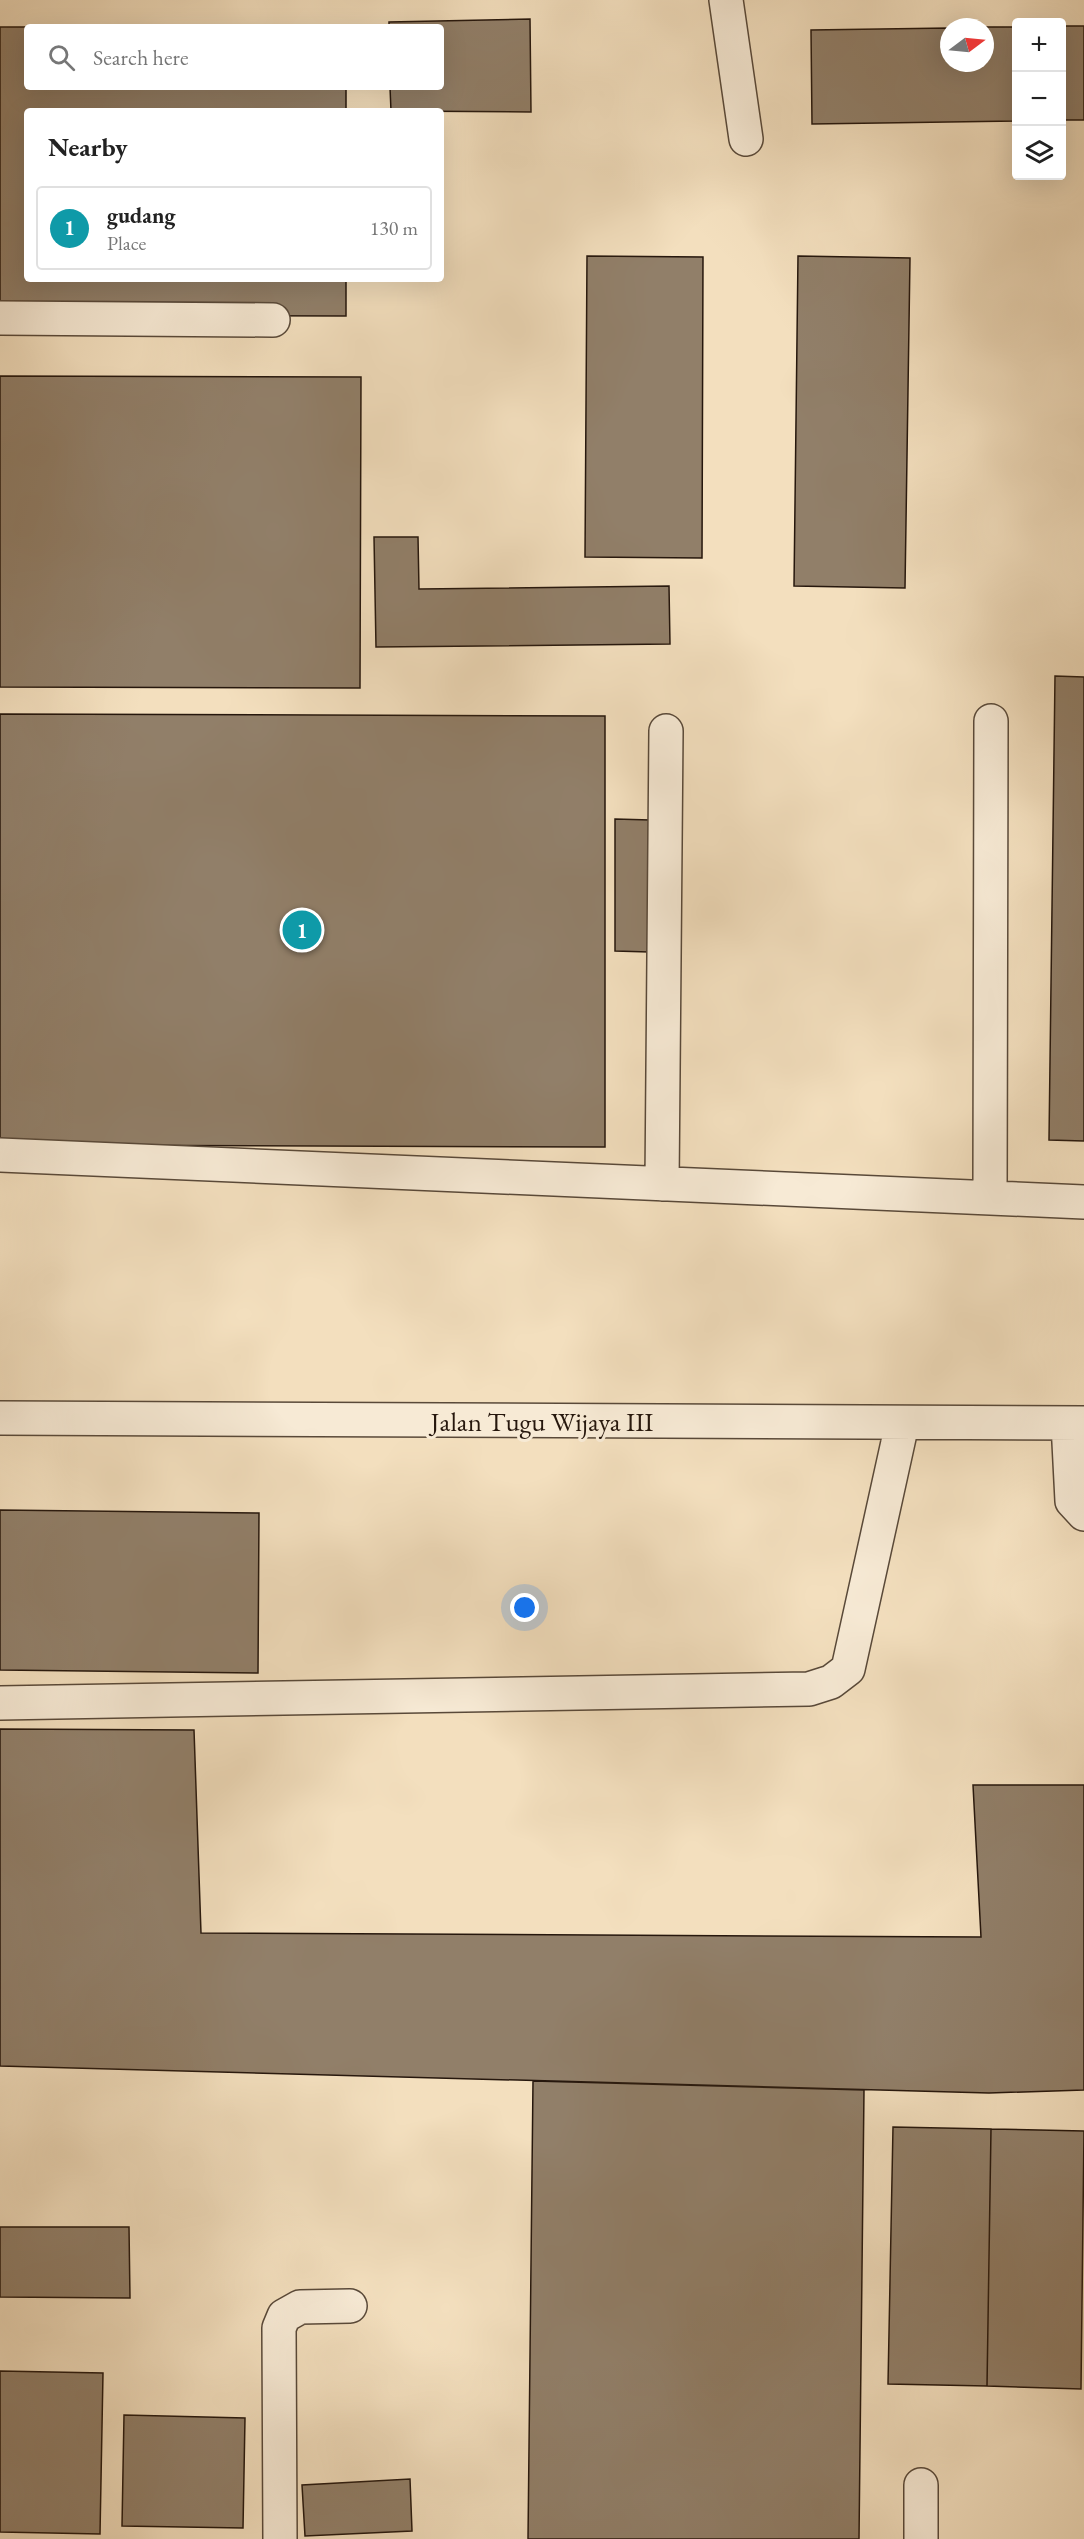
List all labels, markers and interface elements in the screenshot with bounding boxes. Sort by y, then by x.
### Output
north arrow [940,18,994,72]
map controls [1012,18,1066,180]
button: + [1012,18,1066,72]
search box [24,24,444,90]
icon: search [45,41,78,74]
text: Search here [93,43,188,72]
button: − [1012,72,1066,126]
button: layers [1012,126,1066,180]
text: Nearby [48,130,128,164]
text: gudang [107,201,175,230]
text: 1 [64,215,75,241]
text: 130 m [370,215,418,241]
text: Place [107,230,146,256]
pin: 1 [282,908,322,952]
street label: Jalan Tugu Wijaya III [428,1404,654,1439]
your location [510,1593,539,1622]

